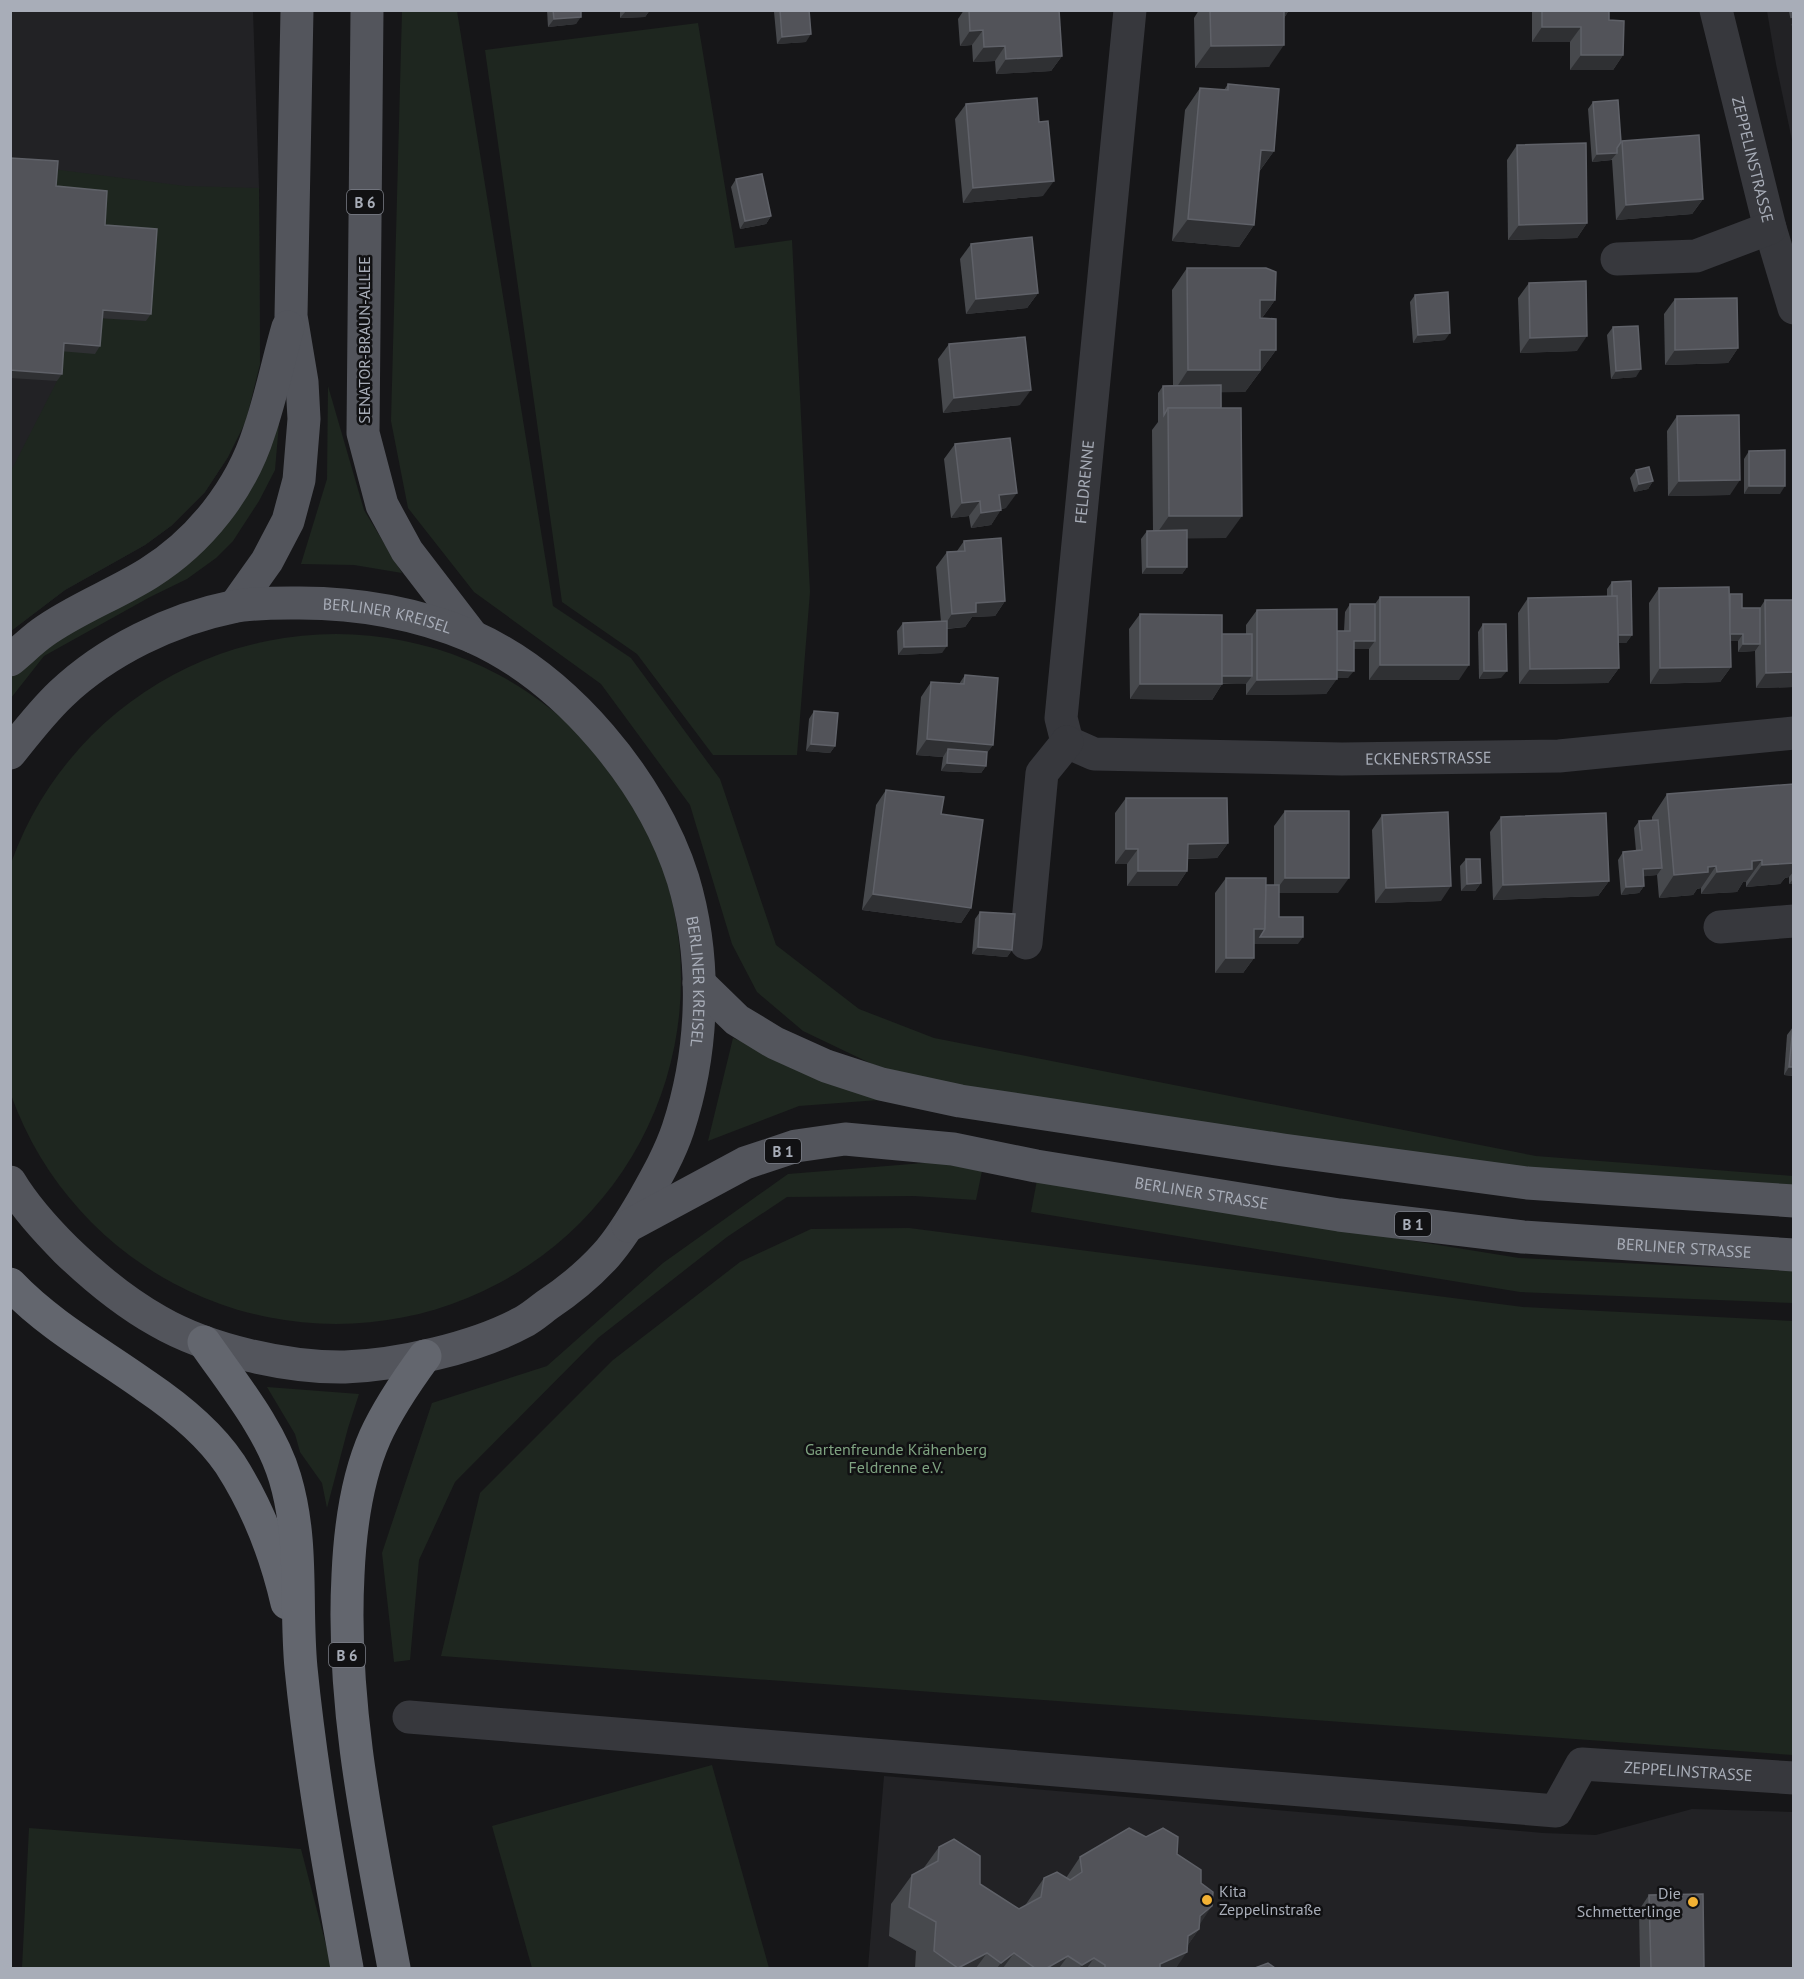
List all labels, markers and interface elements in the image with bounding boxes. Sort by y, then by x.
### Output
street label: ZEPPELINSTRASSE [1728,94,1778,224]
road number: B 6 [347,190,383,214]
street label: SENATOR-BRAUN-ALLEE [354,256,374,424]
street label: FELDRENNE [1070,439,1098,525]
street label: BERLINER KREISEL [322,593,455,638]
street label: ECKENERSTRASSE [1365,747,1492,769]
street label: BERLINER KREISEL [682,915,709,1048]
road number: B 1 [765,1139,801,1163]
street label: BERLINER STRASSE [1133,1172,1270,1213]
road number: B 1 [1395,1212,1431,1236]
street label: BERLINER STRASSE [1616,1233,1752,1262]
park label: Gartenfreunde Krähenberg Feldrenne e.V. [805,1439,987,1477]
road number: B 6 [329,1643,365,1667]
street label: ZEPPELINSTRASSE [1623,1757,1753,1785]
place label: Kita Zeppelinstraße [1219,1881,1321,1919]
place label: Die Schmetterlinge [1577,1883,1681,1921]
marker: Kita Zeppelinstraße [1200,1893,1214,1907]
marker: Die Schmetterlinge [1686,1895,1700,1909]

